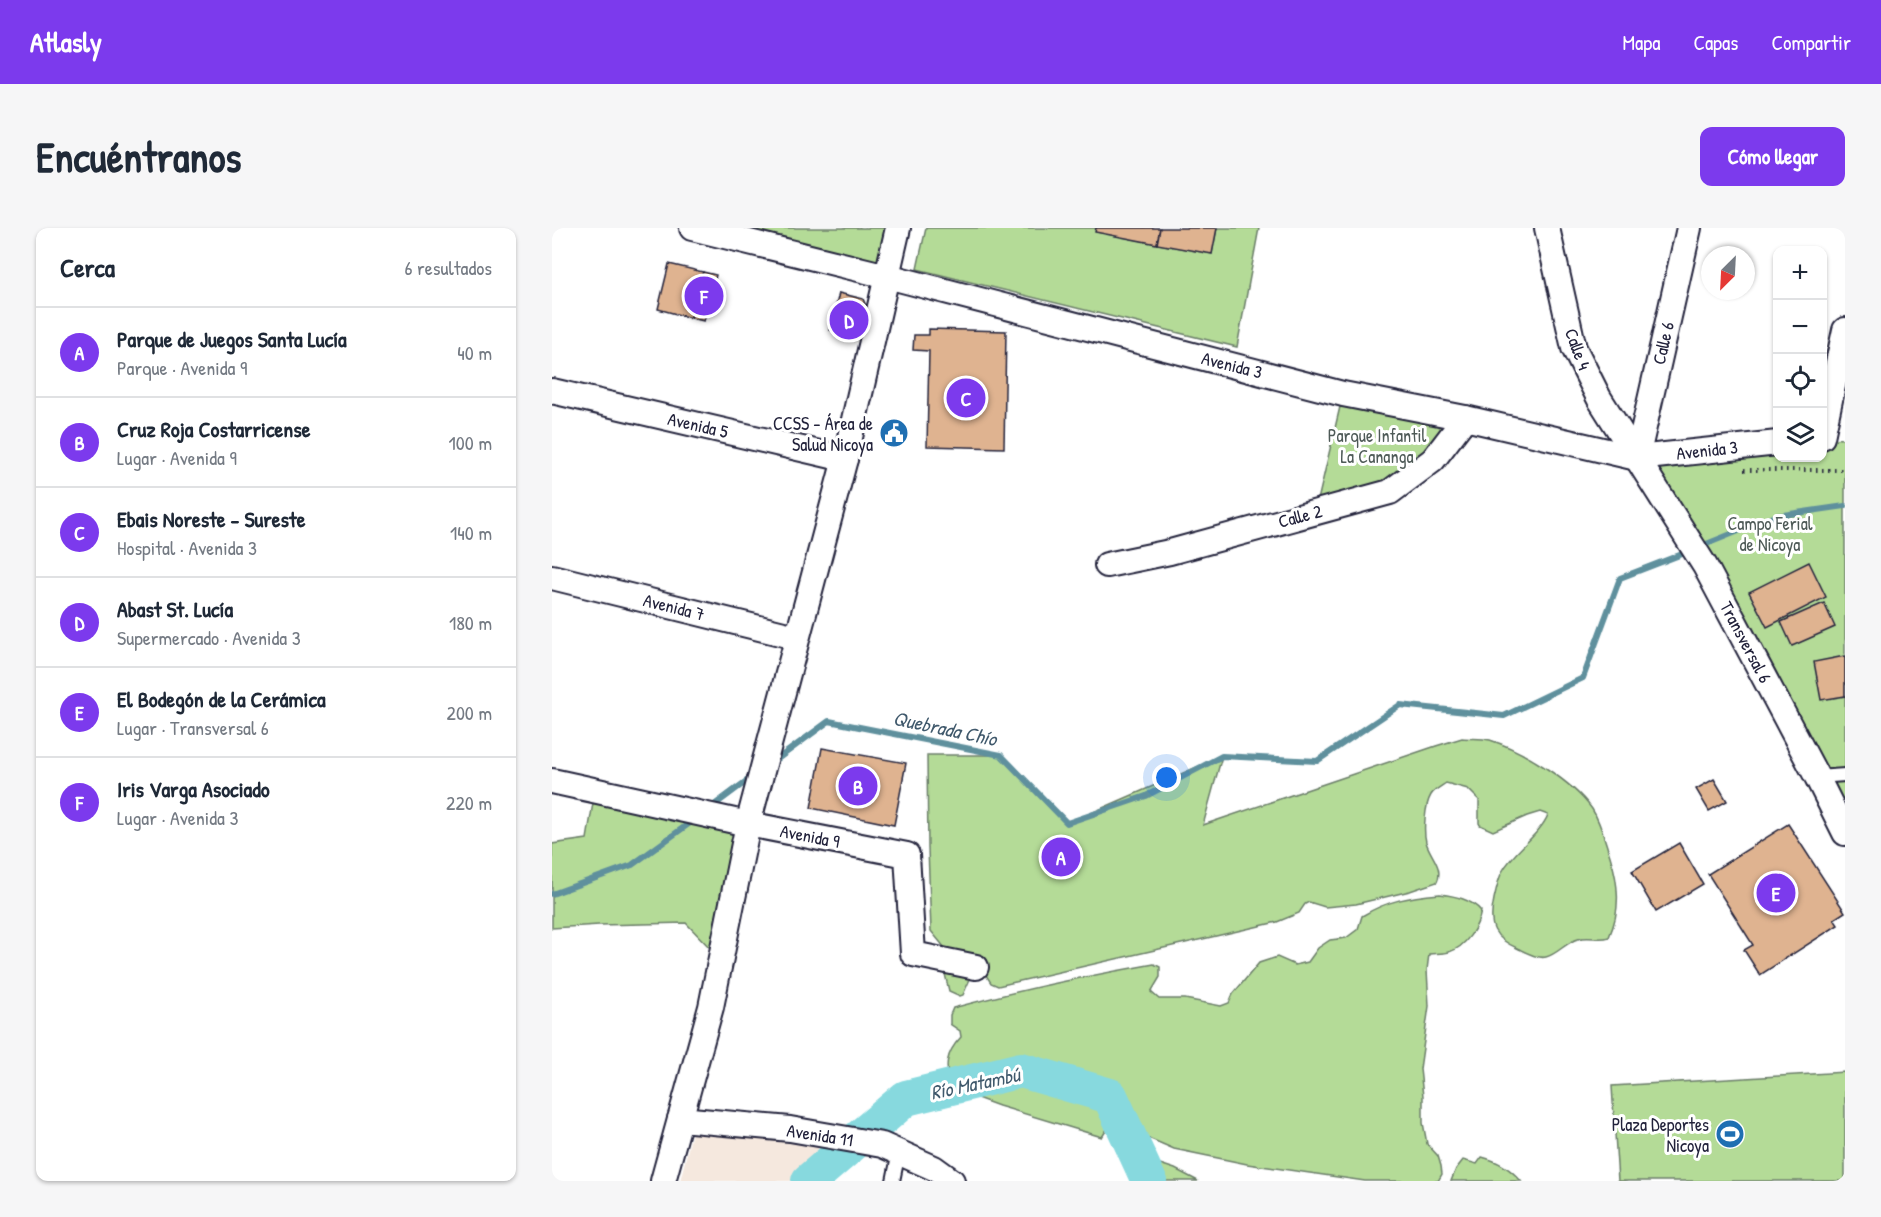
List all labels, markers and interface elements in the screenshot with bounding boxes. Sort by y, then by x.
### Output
text: Atlasly [30,23,102,61]
text: Mapa [1622,28,1660,57]
text: Capas [1693,28,1738,57]
text: Compartir [1771,28,1851,57]
button: Cómo llegar [1700,127,1845,186]
text: Encuéntranos [36,128,242,185]
north arrow [1701,246,1755,300]
map controls [1773,246,1827,462]
button: + [1773,246,1827,300]
text: Cerca [60,250,115,285]
text: 6 resultados [404,254,492,281]
pin: F [684,274,724,318]
pin: D [830,298,868,343]
button: − [1773,300,1827,354]
street label: Calle 6 [1646,319,1680,367]
text: Parque de Juegos Santa Lucía [117,324,347,354]
street label: Calle 4 [1559,325,1597,374]
text: A [75,339,84,366]
text: 40 m [457,339,492,366]
street label: Avenida 3 [1199,345,1265,385]
text: Parque · Avenida 9 [117,354,247,381]
button: locate [1773,354,1827,408]
pin: C [946,376,986,420]
street label: Avenida 5 [665,406,731,444]
button: layers [1773,408,1827,462]
place label: CCSS - Área de Salud Nicoya [773,411,873,457]
text: Cruz Roja Costarricense [117,414,310,444]
public building icon: CCSS - Área de Salud Nicoya [878,417,910,449]
park label: Parque Infantil La Cananga [1328,423,1426,469]
text: B [74,429,85,456]
text: 100 m [449,429,492,456]
street label: Avenida 3 [1675,434,1739,466]
text: Lugar · Avenida 9 [117,444,237,471]
street label: Calle 2 [1275,498,1325,534]
text: Ebais Noreste - Sureste [117,504,305,534]
park label: Campo Ferial de Nicoya [1728,511,1813,557]
text: C [74,519,85,546]
text: 140 m [450,519,492,546]
text: Hospital · Avenida 3 [117,534,257,561]
street label: Avenida 7 [641,587,707,627]
text: Abast St. Lucía [117,594,233,624]
street label: Transversal 6 [1714,597,1778,687]
text: D [75,609,84,636]
text: 180 m [449,609,492,636]
text: Supermercado · Avenida 3 [117,624,301,651]
text: El Bodegón de la Cerámica [117,684,326,714]
text: E [75,699,84,726]
text: 200 m [447,699,492,726]
water label: Quebrada Chío [891,704,1001,753]
text: Lugar · Transversal 6 [117,714,269,741]
your location [1152,763,1181,792]
pin: B [838,764,878,808]
text: Iris Varga Asociado [117,774,270,804]
text: F [76,789,83,816]
text: 220 m [446,789,492,816]
text: Lugar · Avenida 3 [117,804,239,831]
street label: Avenida 9 [778,818,842,854]
pin: A [1042,834,1080,880]
pin: E [1756,870,1796,916]
water label: Río Matambú [928,1060,1024,1106]
place label: Plaza Deportes Nicoya [1612,1112,1709,1158]
street label: Avenida 11 [785,1117,855,1153]
sports icon: Plaza Deportes Nicoya [1714,1118,1746,1150]

